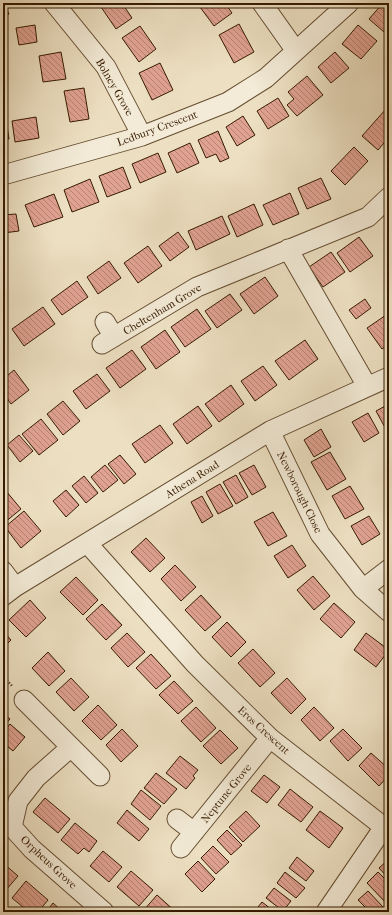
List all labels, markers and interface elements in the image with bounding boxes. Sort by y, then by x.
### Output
street label: Bolney Grove [93,56,136,119]
street label: Ledbury Crescent [115,108,199,149]
street label: Cheltenham Grove [121,281,204,338]
street label: Newborough Close [274,449,325,536]
street label: Athena Road [162,457,222,502]
street label: Eros Crescent [235,704,292,757]
street label: Neptune Grove [199,761,255,826]
street label: Orpheus Grove [18,833,80,892]

